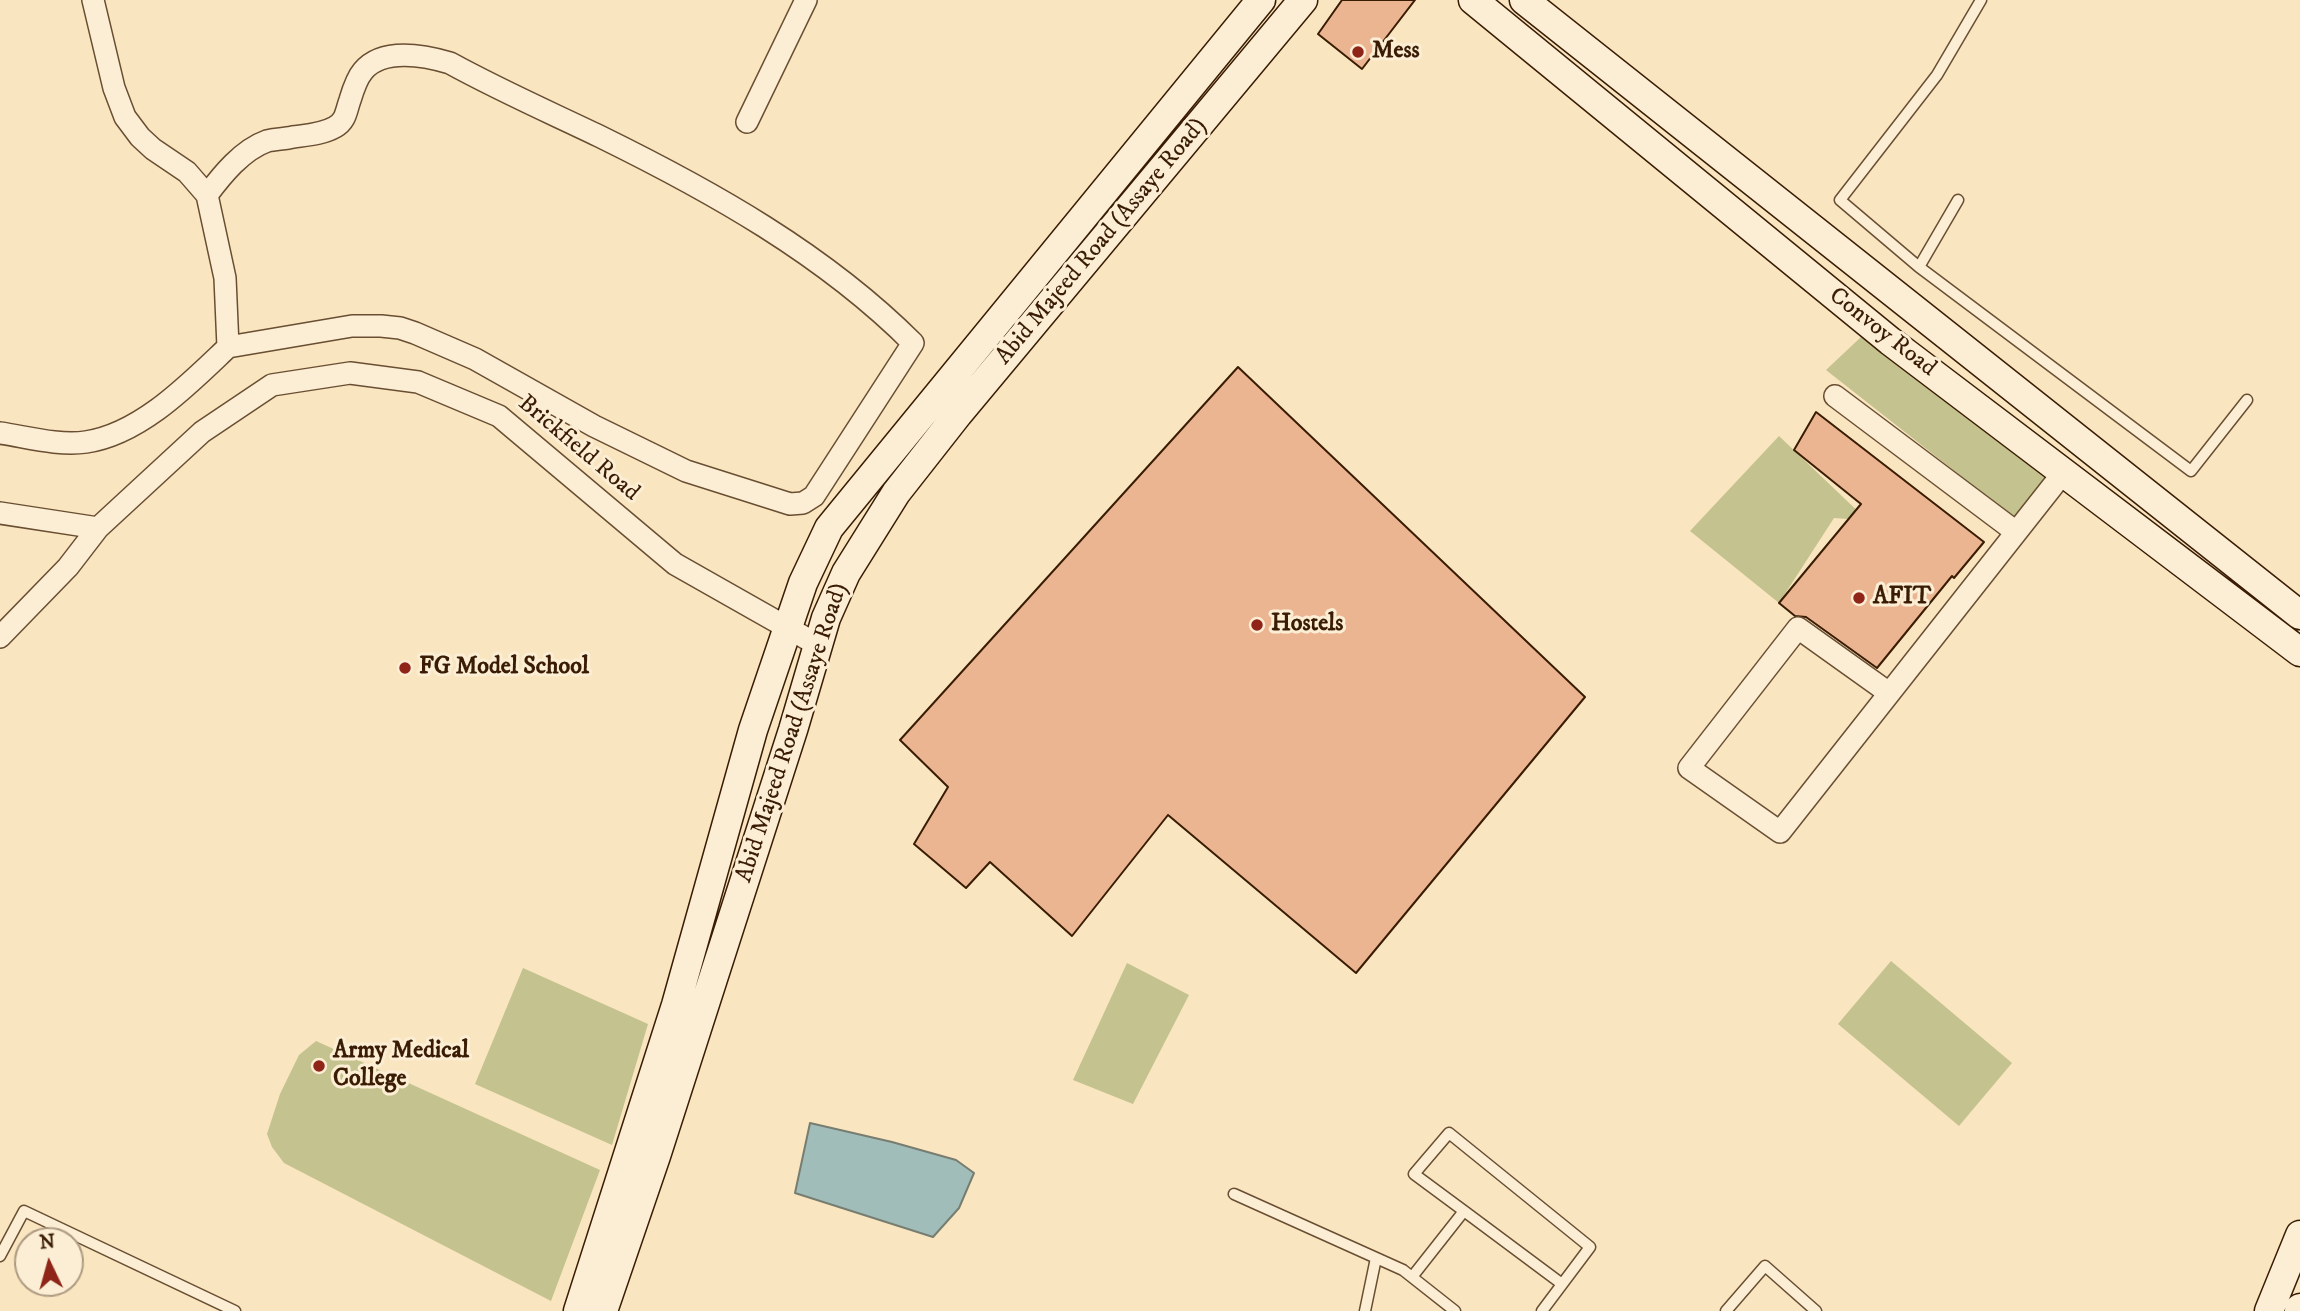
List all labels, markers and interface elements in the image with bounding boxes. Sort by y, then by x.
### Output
place label: Mess [1372,38,1420,66]
marker: Mess [1350,44,1366,60]
street label: Abid Majeed Road (Assaye Road) [990,113,1214,371]
street label: Convoy Road [1823,282,1941,384]
street label: Brickfield Road [511,390,645,508]
street label: Abid Majeed Road (Assaye Road) [731,580,855,886]
place label: AFIT [1873,584,1931,612]
marker: AFIT [1851,590,1867,606]
place label: Hostels [1271,611,1343,639]
marker: Hostels [1249,617,1265,633]
place label: FG Model School [419,654,589,682]
marker: FG Model School [397,660,413,676]
place label: Army Medical College [333,1038,469,1094]
marker: Army Medical College [311,1058,327,1074]
north arrow [14,1227,84,1297]
text: N [39,1230,56,1255]

